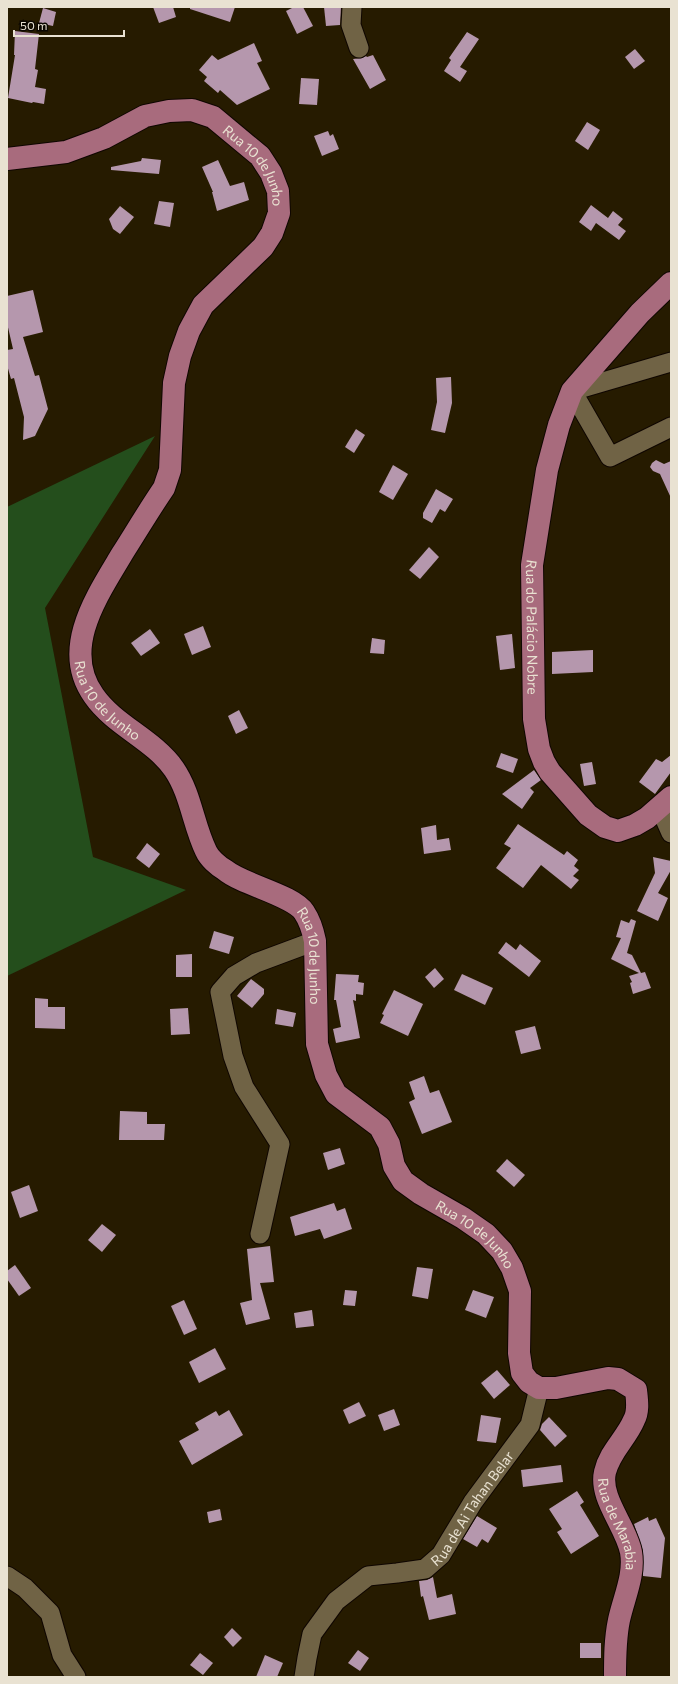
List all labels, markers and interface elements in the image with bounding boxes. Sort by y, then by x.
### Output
scale bar [14,12,124,38]
text: 50 m [20,18,48,32]
street label: Rua 10 de Junho [220,121,287,206]
street label: Rua do Palácio Nobre [523,559,542,695]
street label: Rua 10 de Junho [72,659,144,743]
street label: Rua 10 de Junho [294,903,325,1005]
street label: Rua 10 de Junho [433,1196,519,1271]
street label: Rua de Ai Tahan Belar [427,1447,517,1569]
street label: Rua de Marabia [595,1477,640,1571]

